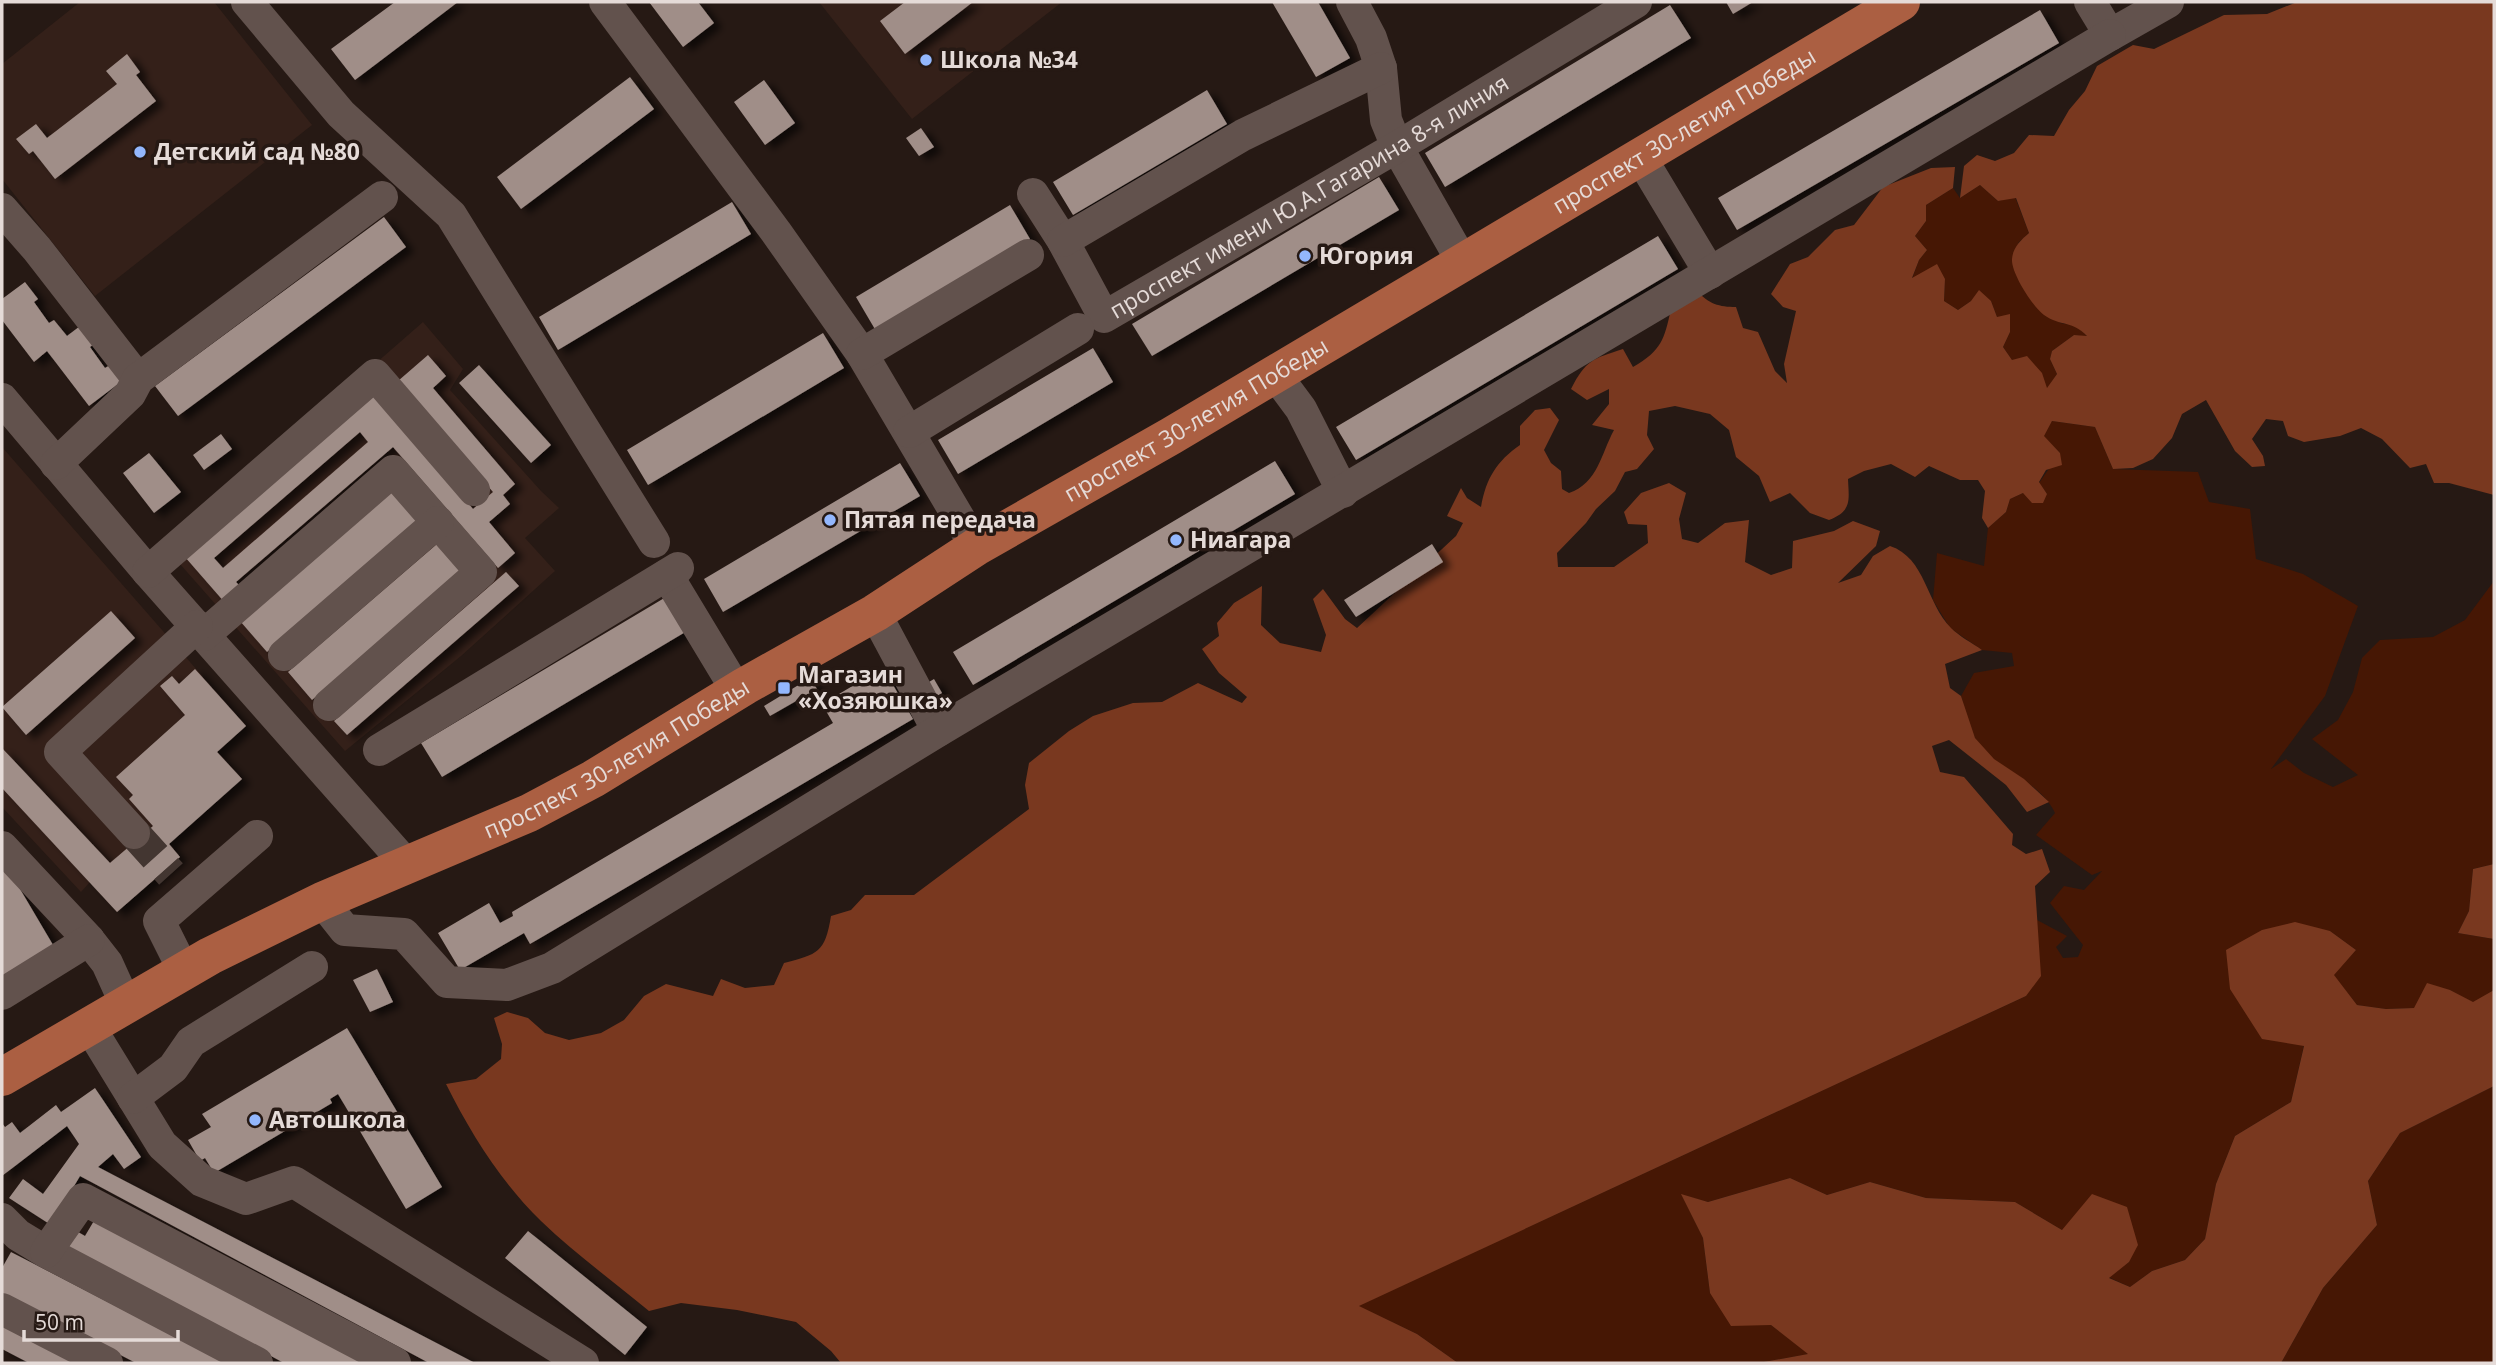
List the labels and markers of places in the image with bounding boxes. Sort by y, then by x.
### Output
place label: Школа №34 [940,43,1078,75]
marker: Школа №34 [918,52,934,68]
place label: Детский сад №80 [154,135,360,167]
marker: Детский сад №80 [132,144,148,160]
place label: Югория [1319,239,1414,271]
marker: Югория [1297,248,1313,264]
place label: Пятая передача [844,503,1036,535]
marker: Пятая передача [822,512,838,528]
place label: Ниагара [1190,523,1291,555]
marker: Ниагара [1168,532,1184,548]
place label: Магазин «Хозяюшка» [798,658,953,716]
marker: Магазин «Хозяюшка» [776,680,792,696]
place label: Автошкола [269,1103,406,1135]
marker: Автошкола [247,1112,263,1128]

